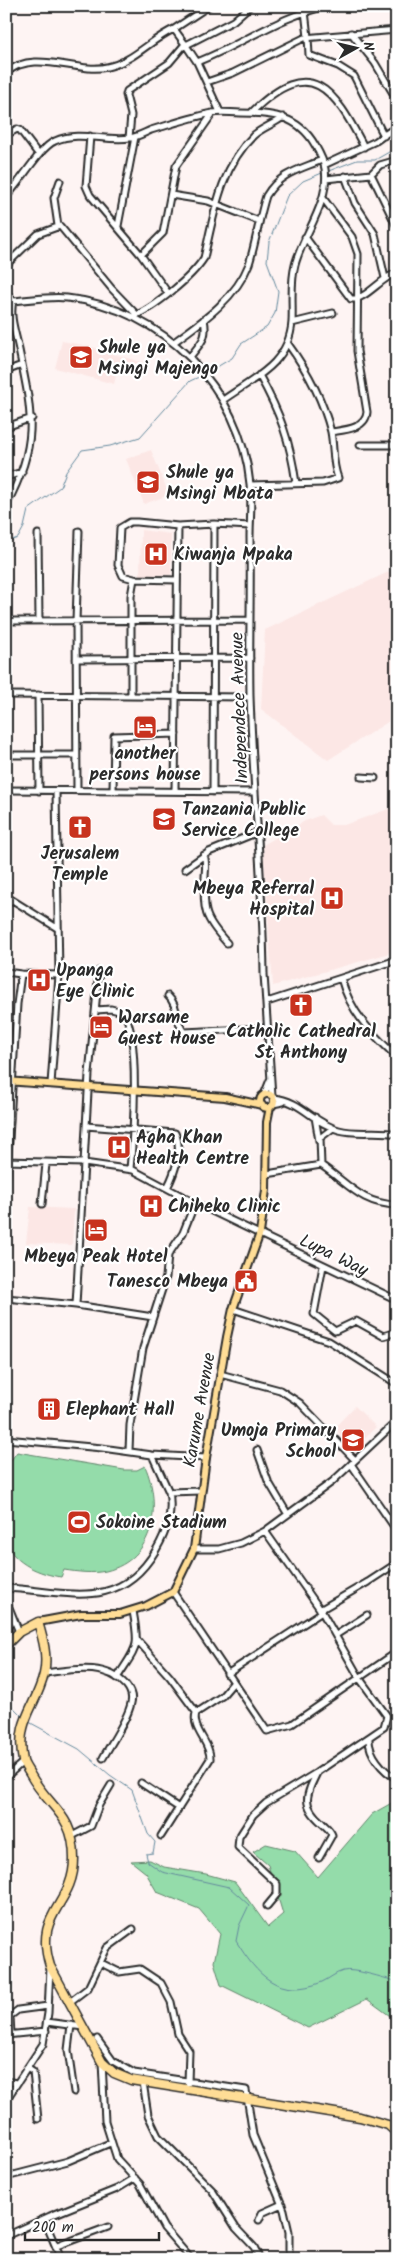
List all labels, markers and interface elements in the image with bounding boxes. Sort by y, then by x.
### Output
north arrow [330,22,380,72]
text: N [356,40,379,52]
place label: Shule ya Msingi Majengo [98,334,218,384]
school or university icon: Shule ya Msingi Majengo [68,344,94,370]
place label: Shule ya Msingi Mbata [166,459,273,509]
school or university icon: Shule ya Msingi Mbata [135,469,161,495]
hospital icon: Kiwanja Mpaka [143,541,169,567]
place label: Kiwanja Mpaka [174,541,293,570]
street label: Independece Avenue [223,632,258,784]
hotel icon: another persons house [132,714,158,740]
place label: another persons house [88,740,201,790]
place label: Tanzania Public Service College [182,796,307,846]
school or university icon: Tanzania Public Service College [151,806,177,832]
church icon: Jerusalem Temple [67,814,93,840]
place label: Jerusalem Temple [41,840,120,890]
place label: Mbeya Referral Hospital [193,875,314,925]
hospital icon: Mbeya Referral Hospital [319,885,345,911]
place label: Upanga Eye Clinic [56,957,135,1007]
hospital icon: Upanga Eye Clinic [26,967,52,993]
church icon: Catholic Cathedral St Anthony [288,992,314,1018]
place label: Warsame Guest House [118,1004,216,1054]
hotel icon: Warsame Guest House [88,1014,114,1040]
place label: Catholic Cathedral St Anthony [226,1018,376,1068]
place label: Agha Khan Health Centre [136,1124,249,1174]
hospital icon: Agha Khan Health Centre [106,1134,132,1160]
hospital icon: Chiheko Clinic [138,1193,164,1219]
place label: Chiheko Clinic [168,1193,281,1222]
hotel icon: Mbeya Peak Hotel [83,1217,109,1243]
street label: Lupa Way [294,1227,373,1286]
place label: Mbeya Peak Hotel [24,1243,168,1272]
place label: Tanesco Mbeya [107,1268,228,1297]
public building icon: Tanesco Mbeya [233,1268,259,1294]
street label: Karume Avenue [176,1350,225,1470]
building icon: Elephant Hall [36,1396,62,1422]
place label: Elephant Hall [66,1396,174,1425]
place label: Umoja Primary School [221,1417,337,1467]
school or university icon: Umoja Primary School [340,1427,366,1453]
sports icon: Sokoine Stadium [66,1509,92,1535]
place label: Sokoine Stadium [96,1509,227,1538]
scale bar [25,2210,159,2242]
text: 200 m [32,2216,74,2240]

